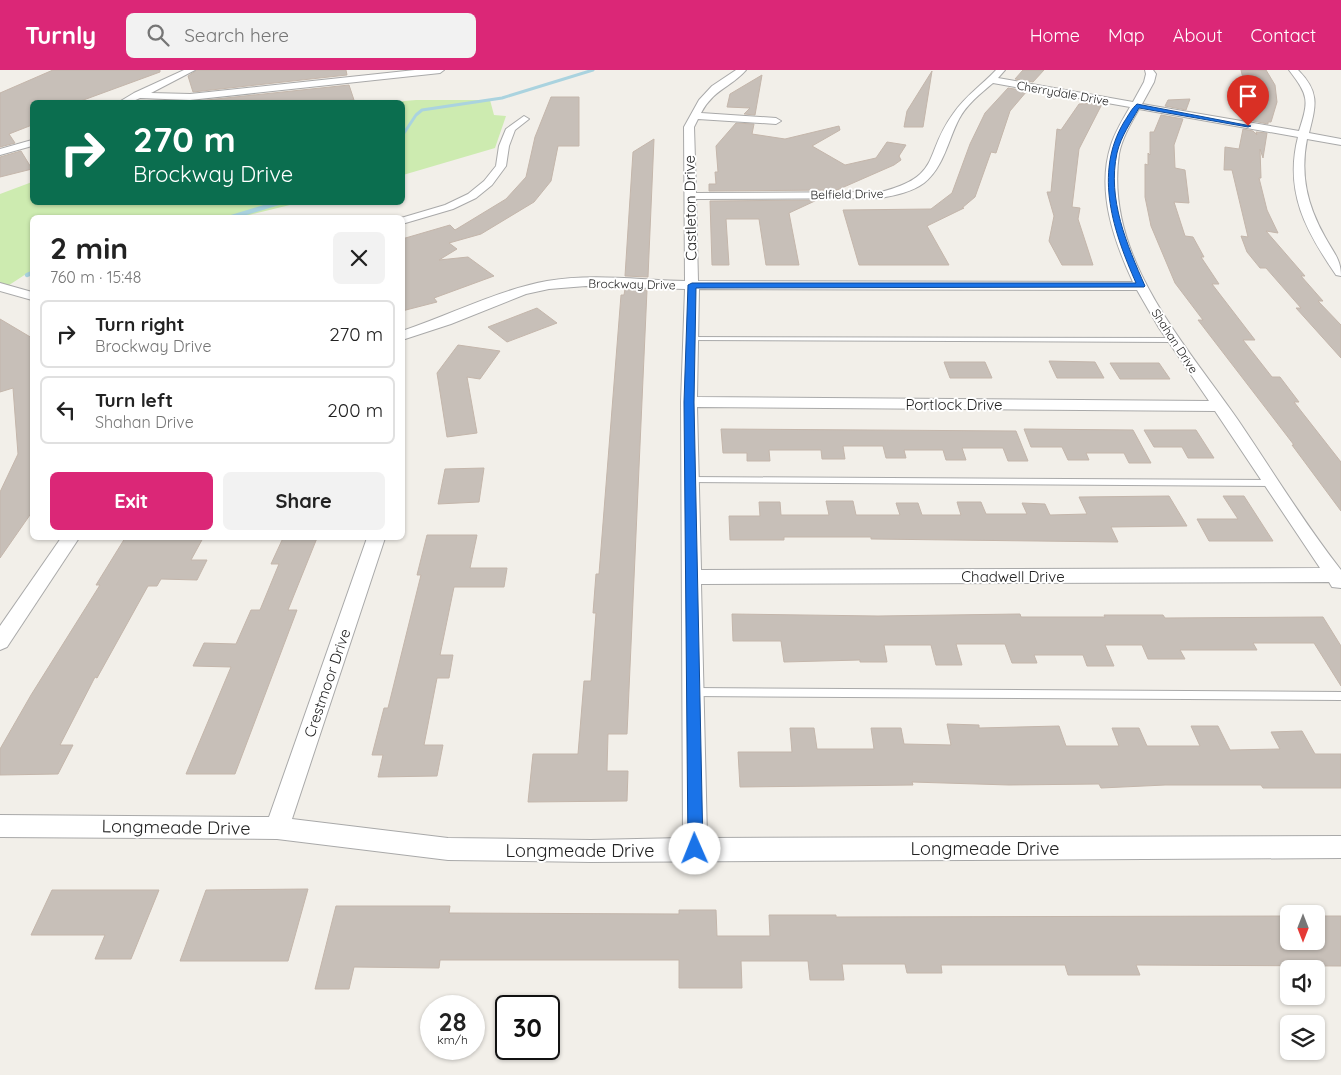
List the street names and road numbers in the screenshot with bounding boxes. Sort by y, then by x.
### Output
street label: Cherrydale Drive [1016,77,1111,109]
street label: Castleton Drive [680,155,700,261]
street label: Belfield Drive [810,186,884,202]
street label: Brockway Drive [588,276,676,292]
street label: Shahan Drive [1149,306,1202,376]
street label: Portlock Drive [905,395,1003,414]
street label: Chadwell Drive [961,567,1065,586]
street label: Crestmoor Drive [300,626,354,740]
street label: Longmeade Drive [101,814,251,840]
street label: Longmeade Drive [911,837,1059,860]
street label: Longmeade Drive [506,839,654,862]

